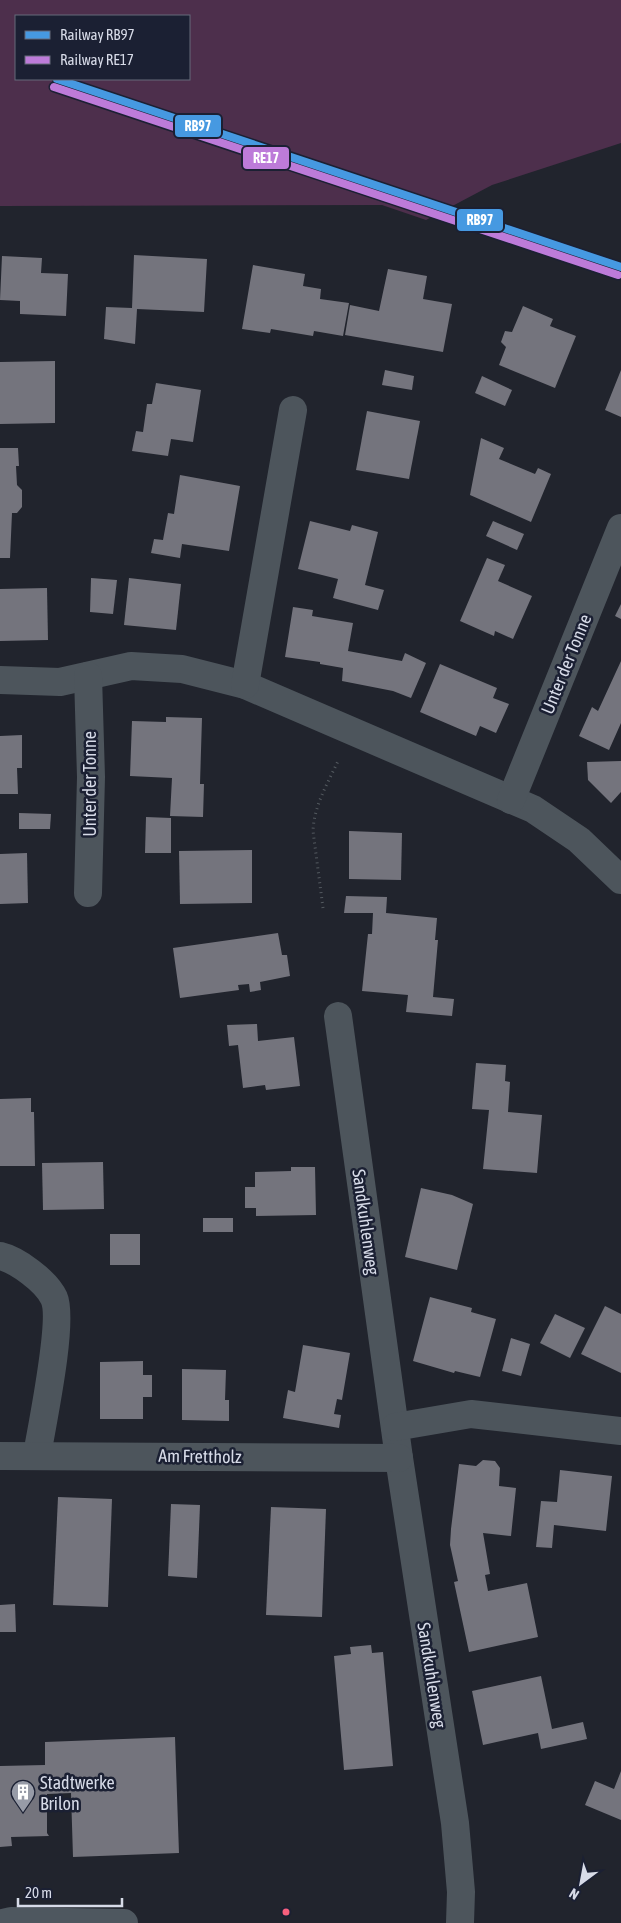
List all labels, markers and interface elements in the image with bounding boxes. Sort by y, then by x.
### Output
legend [15,15,190,80]
text: Railway RB97 [60,26,134,43]
text: Railway RE17 [60,51,134,68]
line badge: RB97 [174,114,222,138]
text: RB97 [185,118,211,134]
line badge: RE17 [242,146,290,170]
text: RE17 [253,150,279,166]
line badge: RB97 [456,208,504,232]
text: RB97 [467,212,493,228]
street label: Unter der Tonne [536,611,596,717]
street label: Unter der Tonne [79,731,100,837]
street label: Sandkuhlenweg [348,1168,384,1276]
street label: Am Frettholz [158,1445,242,1467]
street label: Sandkuhlenweg [413,1621,451,1729]
place label: Stadtwerke Brilon [40,1772,115,1814]
building icon: Stadtwerke Brilon [10,1779,36,1813]
north arrow [556,1858,606,1908]
scale bar [18,1876,121,1908]
text: 20 m [25,1884,52,1901]
text: N [566,1885,582,1903]
unlabelled marker [281,1907,291,1917]

